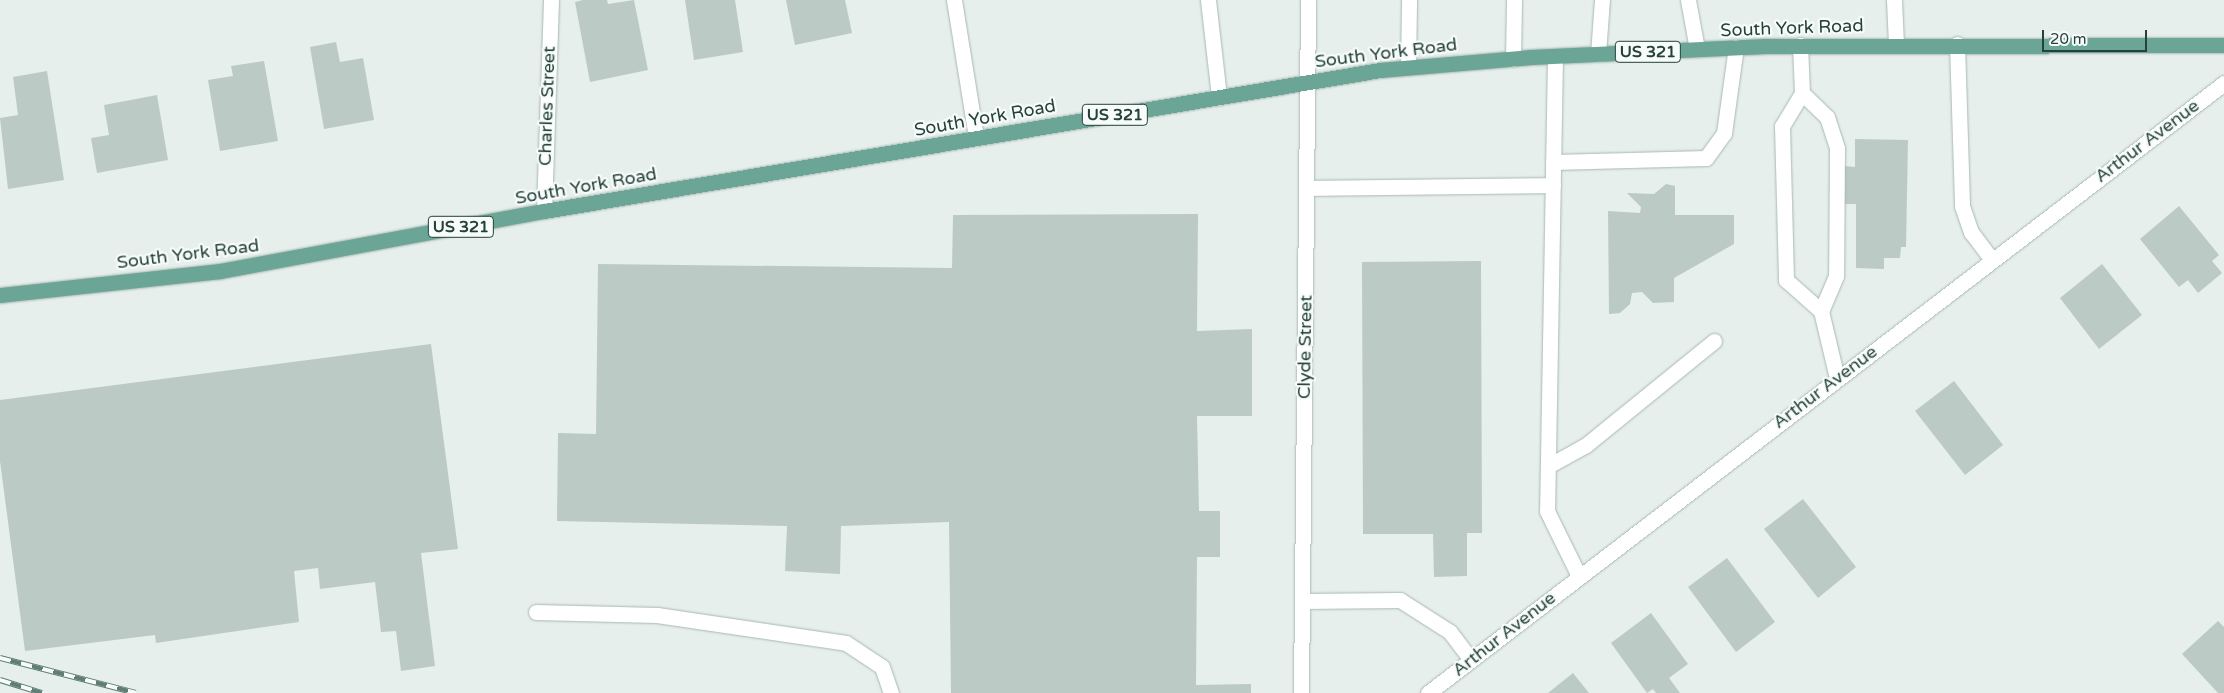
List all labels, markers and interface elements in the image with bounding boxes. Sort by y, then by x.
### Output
street label: South York Road [1720,15,1864,41]
scale bar [2044,20,2149,52]
text: 20 m [2050,30,2087,48]
street label: South York Road [1314,34,1458,72]
road number: US 321 [1614,38,1682,66]
street label: Charles Street [534,46,560,166]
street label: South York Road [913,95,1057,141]
street label: Arthur Avenue [2091,95,2203,187]
road number: US 321 [1081,102,1149,128]
street label: South York Road [514,163,658,209]
road number: US 321 [427,213,495,240]
street label: South York Road [116,235,260,273]
street label: Clyde Street [1293,295,1317,399]
street label: Arthur Avenue [1769,341,1881,433]
street label: Arthur Avenue [1448,587,1560,681]

